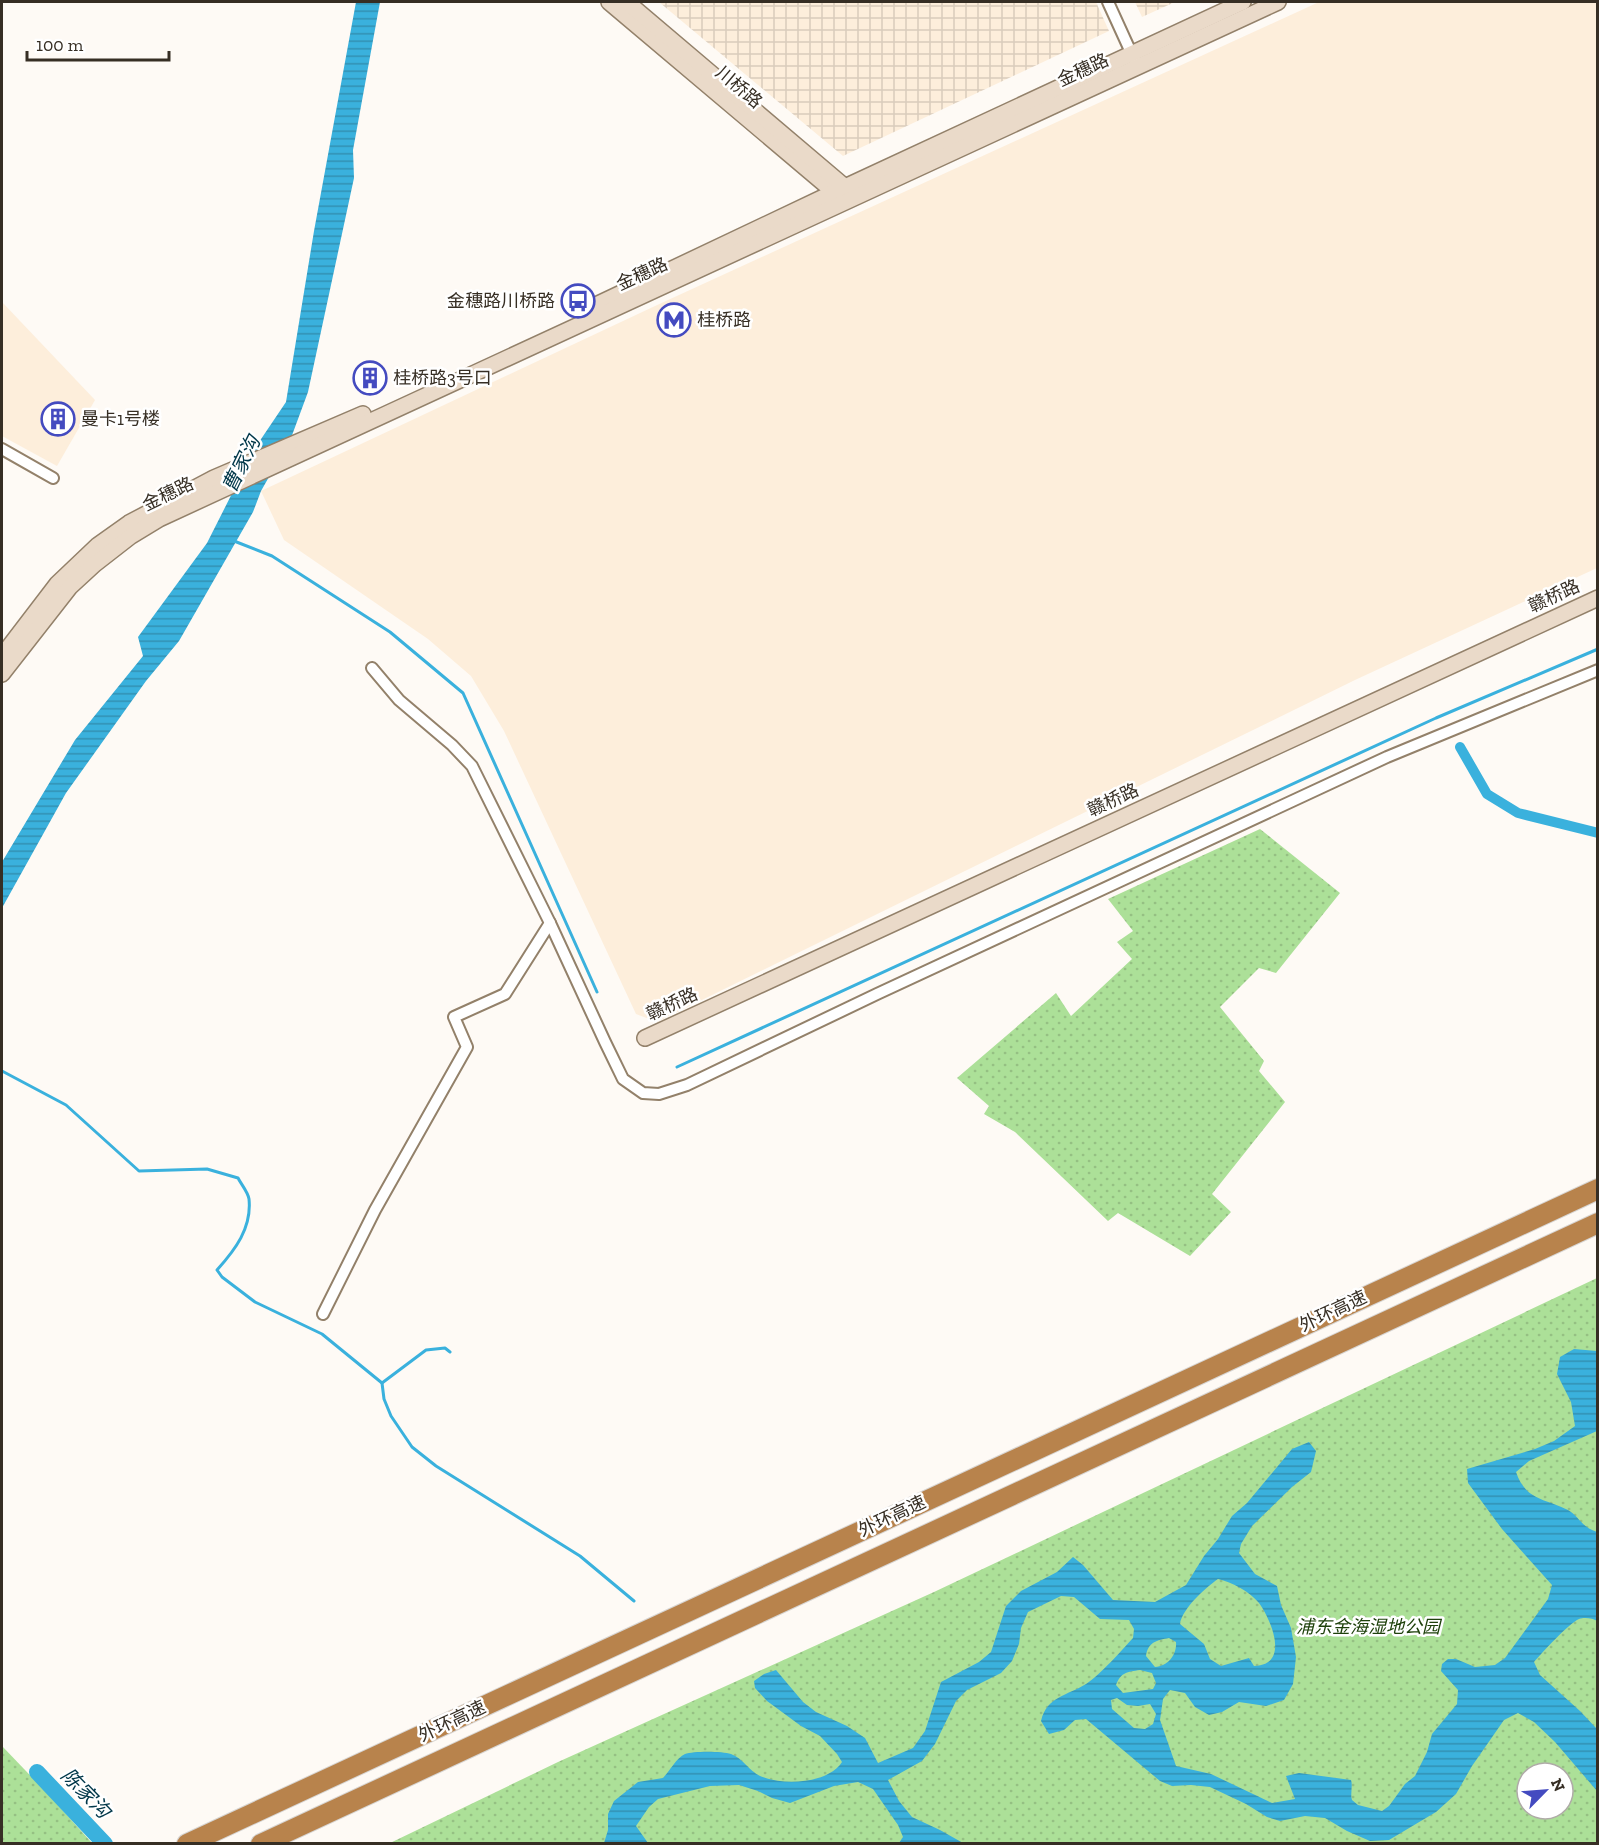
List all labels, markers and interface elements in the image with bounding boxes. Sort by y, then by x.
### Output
scale bar [27,24,170,62]
text: 100 m [36,34,84,56]
street label: 金穗路 [1054,49,1112,91]
street label: 川桥路 [711,61,767,113]
street label: 金穗路 [613,253,671,295]
bus stop icon: 金穗路川桥路 [560,283,596,319]
place label: 金穗路川桥路 [447,290,555,312]
metro station icon: 桂桥路 [656,302,692,338]
place label: 桂桥路 [697,309,751,331]
building icon: 桂桥路3号口 [352,360,388,396]
place label: 桂桥路3号口 [393,367,492,389]
building icon: 曼卡1号楼 [40,401,76,437]
place label: 曼卡1号楼 [81,408,160,430]
water label: 曹家沟 [217,430,266,496]
street label: 金穗路 [139,472,197,516]
street label: 赣桥路 [1525,575,1583,617]
street label: 赣桥路 [1084,779,1142,821]
street label: 赣桥路 [643,983,701,1025]
street label: 外环高速 [1296,1286,1370,1336]
street label: 外环高速 [855,1491,929,1541]
park label: 浦东金海湿地公园 [1296,1616,1443,1638]
street label: 外环高速 [415,1696,489,1746]
north arrow [1515,1761,1575,1821]
water label: 陈家沟 [57,1763,117,1824]
text: N [1547,1775,1569,1794]

